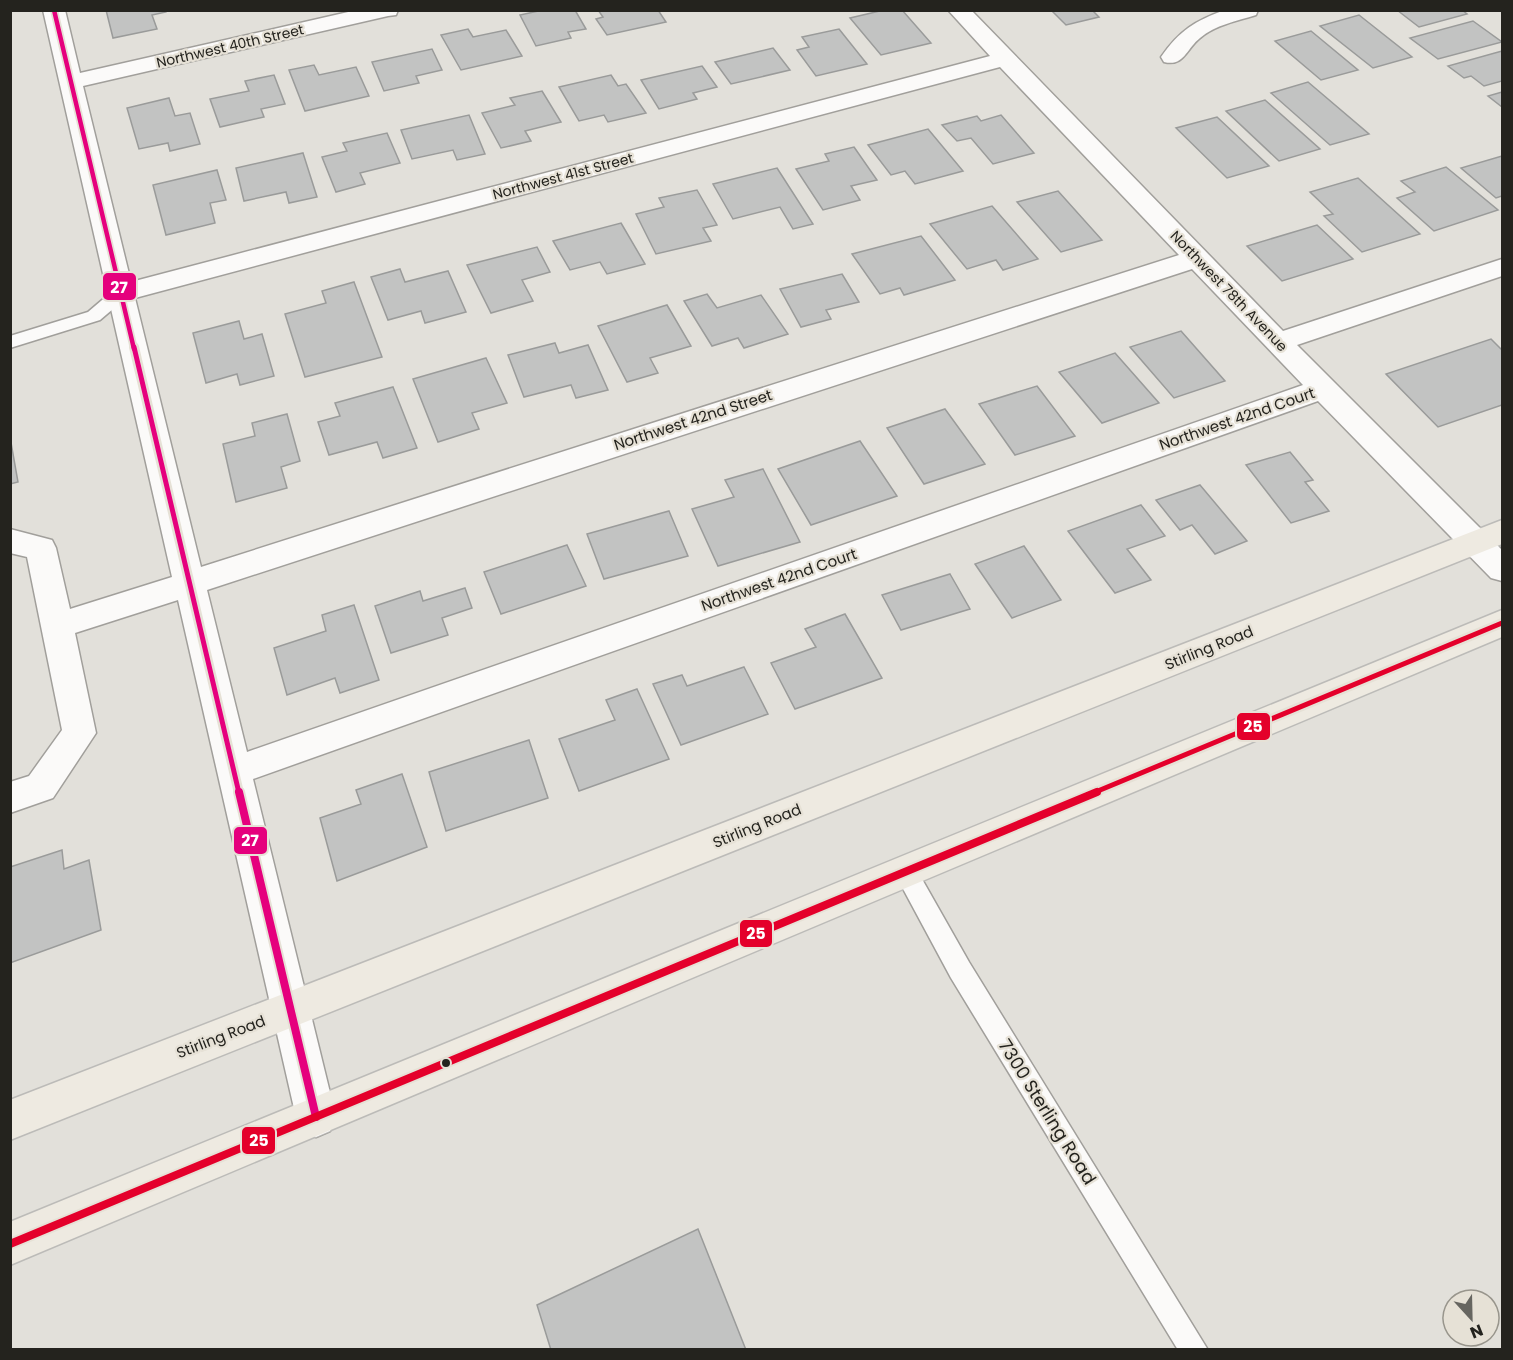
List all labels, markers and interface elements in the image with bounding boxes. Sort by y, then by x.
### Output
street label: Northwest 40th Street [154,19,306,73]
street label: Northwest 41st Street [490,148,636,204]
street label: Northwest 78th Avenue [1166,226,1292,356]
line badge: 27 [102,272,137,301]
text: 27 [110,276,128,299]
street label: Northwest 42nd Court [1156,382,1317,455]
street label: Northwest 42nd Street [611,384,775,455]
street label: Northwest 42nd Court [698,543,859,616]
street label: Stirling Road [1161,620,1256,675]
line badge: 25 [1236,712,1271,741]
text: 25 [1243,715,1263,738]
street label: Stirling Road [709,798,804,853]
line badge: 27 [233,826,268,855]
text: 27 [241,829,259,852]
line badge: 25 [739,919,773,948]
text: 25 [746,922,766,945]
street label: Stirling Road [173,1010,268,1063]
street label: 7300 Sterling Road [993,1034,1102,1189]
unlabelled marker [440,1057,452,1069]
line badge: 25 [241,1126,276,1155]
text: 25 [249,1129,269,1152]
north arrow [1441,1288,1501,1348]
text: N [1467,1319,1486,1344]

